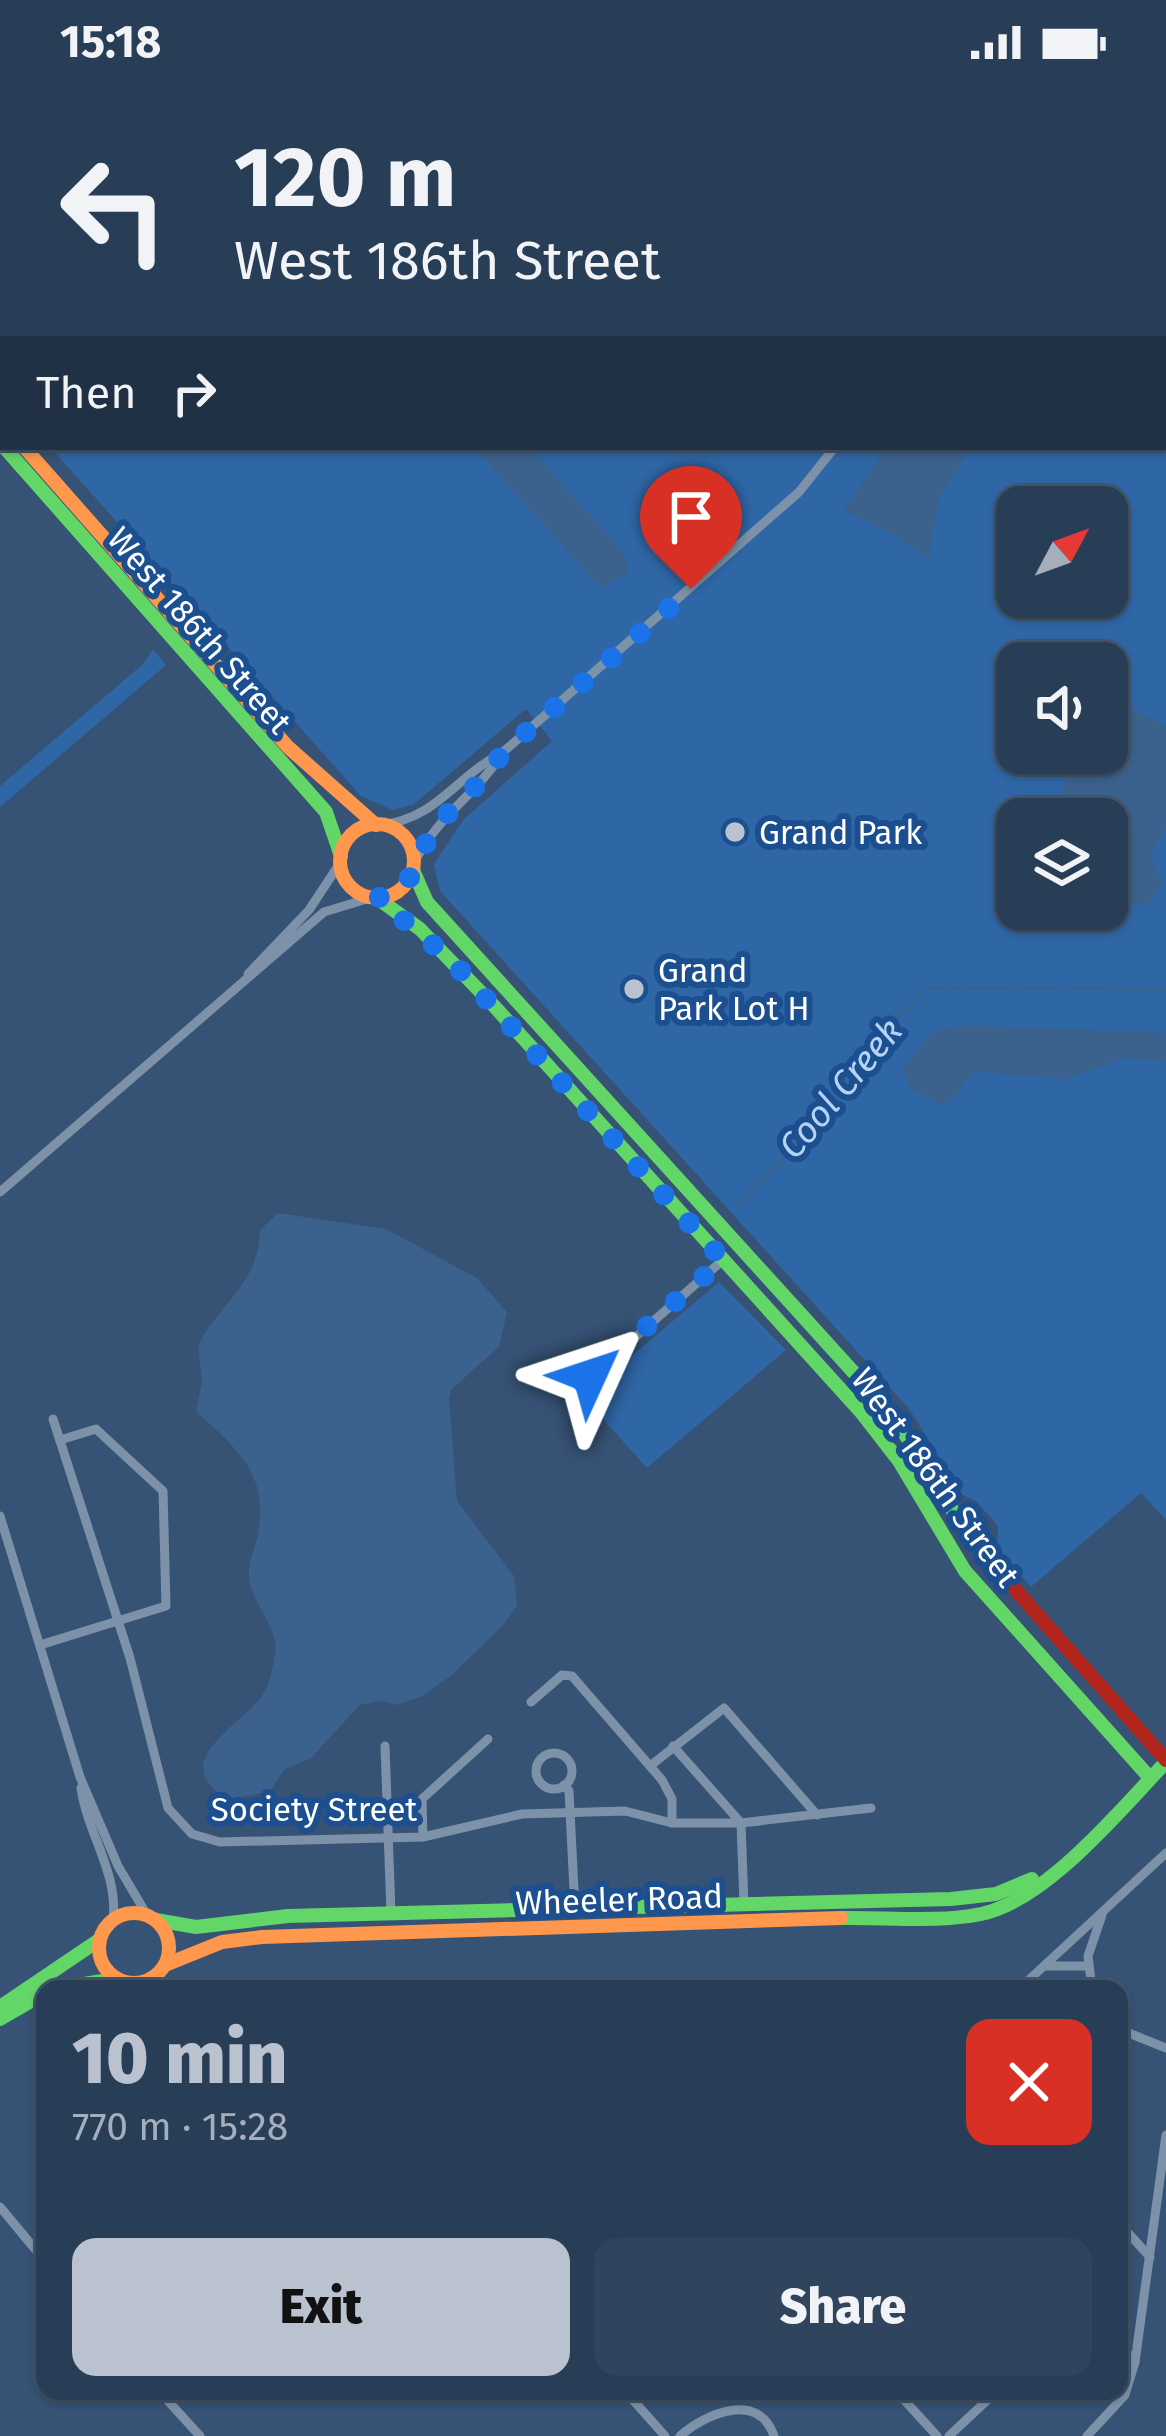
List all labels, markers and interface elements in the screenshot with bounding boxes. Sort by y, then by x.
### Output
text: 15:18 [60,15,161,69]
text: 120 m [234,127,456,228]
icon: left [36,132,192,288]
text: West 186th Street [234,229,660,293]
icon: right [161,360,227,426]
text: Then [36,366,137,420]
pin [640,466,742,589]
icon: arrive [658,484,724,550]
north arrow [996,486,1128,618]
map controls [996,486,1128,930]
street label: West 186th Street [99,519,300,742]
button: sound [996,642,1128,774]
button: layers [996,798,1128,930]
place label: Grand Park [759,813,922,853]
marker: Grand Park [722,819,748,845]
place label: Grand Park Lot H [658,951,810,1029]
marker: Grand Park Lot H [621,976,647,1002]
water label: Cool Creek [769,1010,912,1168]
position arrow [527,1313,653,1439]
street label: West 186th Street [842,1360,1028,1595]
street label: Society Street [211,1790,417,1830]
street label: Wheeler Road [515,1876,723,1924]
text: 10 min [72,2016,288,2102]
button: close [966,2019,1092,2145]
text: 770 m · 15:28 [72,2104,288,2150]
button: Exit [72,2238,570,2376]
button: Share [594,2238,1092,2376]

